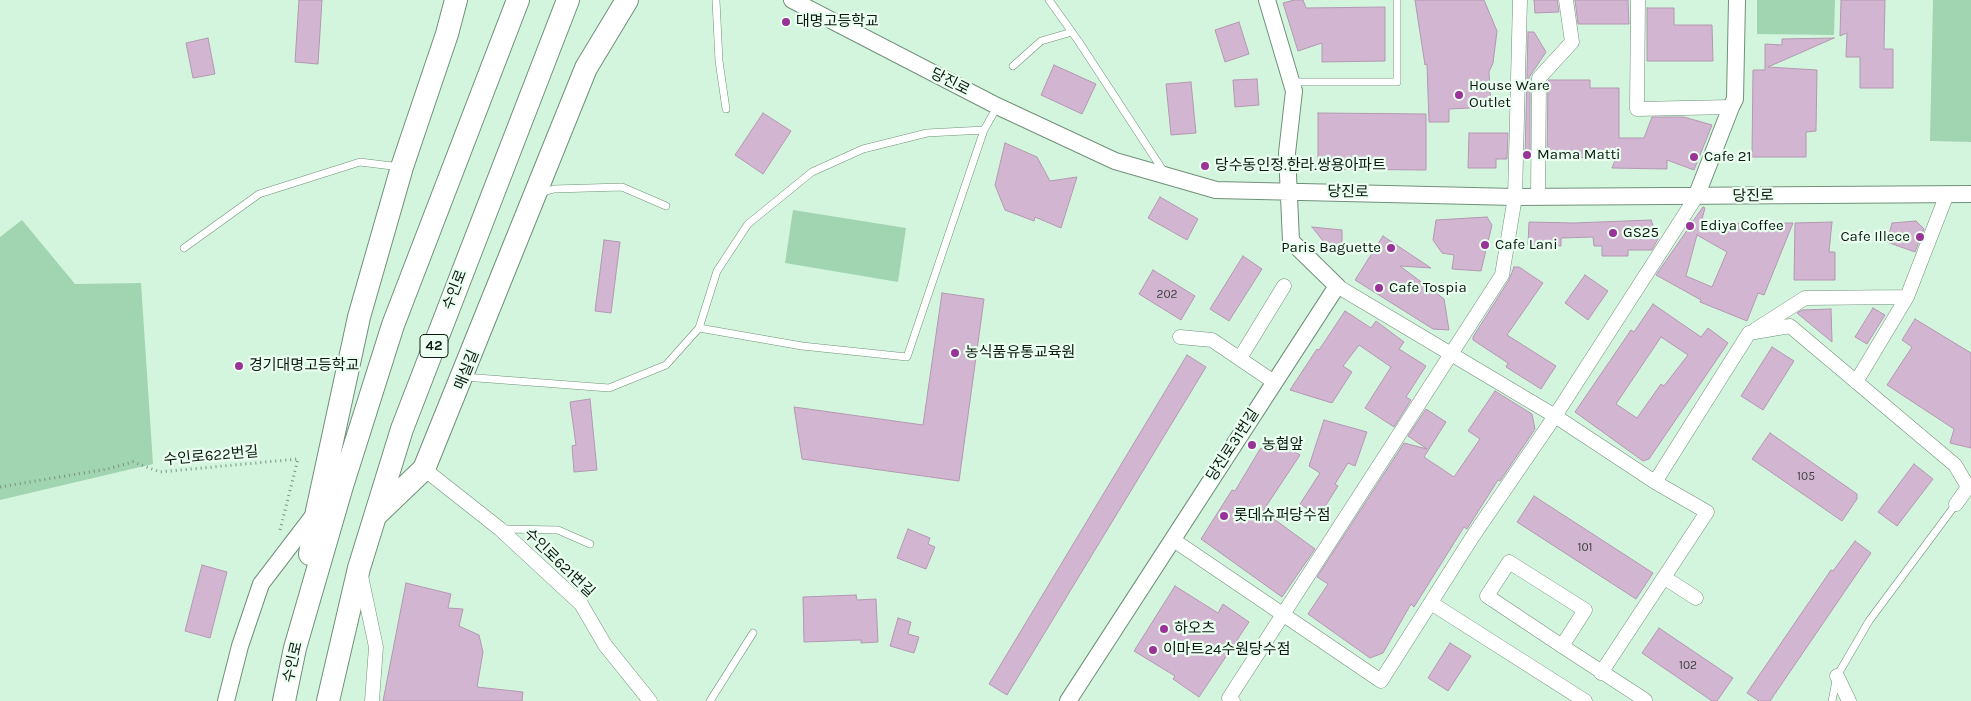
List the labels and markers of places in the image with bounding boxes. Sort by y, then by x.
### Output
place label: 대명고등학교 [796,13,879,31]
marker: 대명고등학교 [780,16,792,28]
place label: House Ware Outlet [1469,77,1550,112]
marker: House Ware Outlet [1453,89,1465,101]
place label: Mama Matti [1537,146,1621,164]
place label: Cafe 21 [1704,148,1752,166]
marker: Mama Matti [1521,149,1533,161]
marker: Cafe 21 [1688,151,1700,163]
place label: 당수동인정.한라.쌍용아파트 [1215,157,1386,175]
marker: 당수동인정.한라.쌍용아파트 [1199,160,1211,172]
place label: Ediya Coffee [1700,217,1784,235]
marker: Ediya Coffee [1684,220,1696,232]
place label: GS25 [1623,224,1659,242]
marker: GS25 [1607,227,1619,239]
place label: Cafe Illece [1840,228,1910,246]
marker: Cafe Illece [1914,231,1926,243]
place label: Cafe Lani [1495,236,1558,254]
place label: Paris Baguette [1281,239,1381,257]
marker: Cafe Lani [1479,239,1491,251]
marker: Paris Baguette [1385,242,1397,254]
place label: Cafe Tospia [1389,279,1467,297]
marker: Cafe Tospia [1373,282,1385,294]
place label: 농식품유통교육원 [965,344,1075,362]
marker: 농식품유통교육원 [949,347,961,359]
place label: 경기대명고등학교 [249,357,359,375]
marker: 경기대명고등학교 [233,360,245,372]
place label: 농협앞 [1262,436,1303,454]
marker: 농협앞 [1246,439,1258,451]
place label: 롯데슈퍼당수점 [1234,507,1331,525]
marker: 롯데슈퍼당수점 [1218,510,1230,522]
place label: 하오츠 [1174,620,1215,638]
marker: 하오츠 [1158,623,1170,635]
place label: 이마트24수원당수점 [1163,641,1290,659]
marker: 이마트24수원당수점 [1147,644,1159,656]

